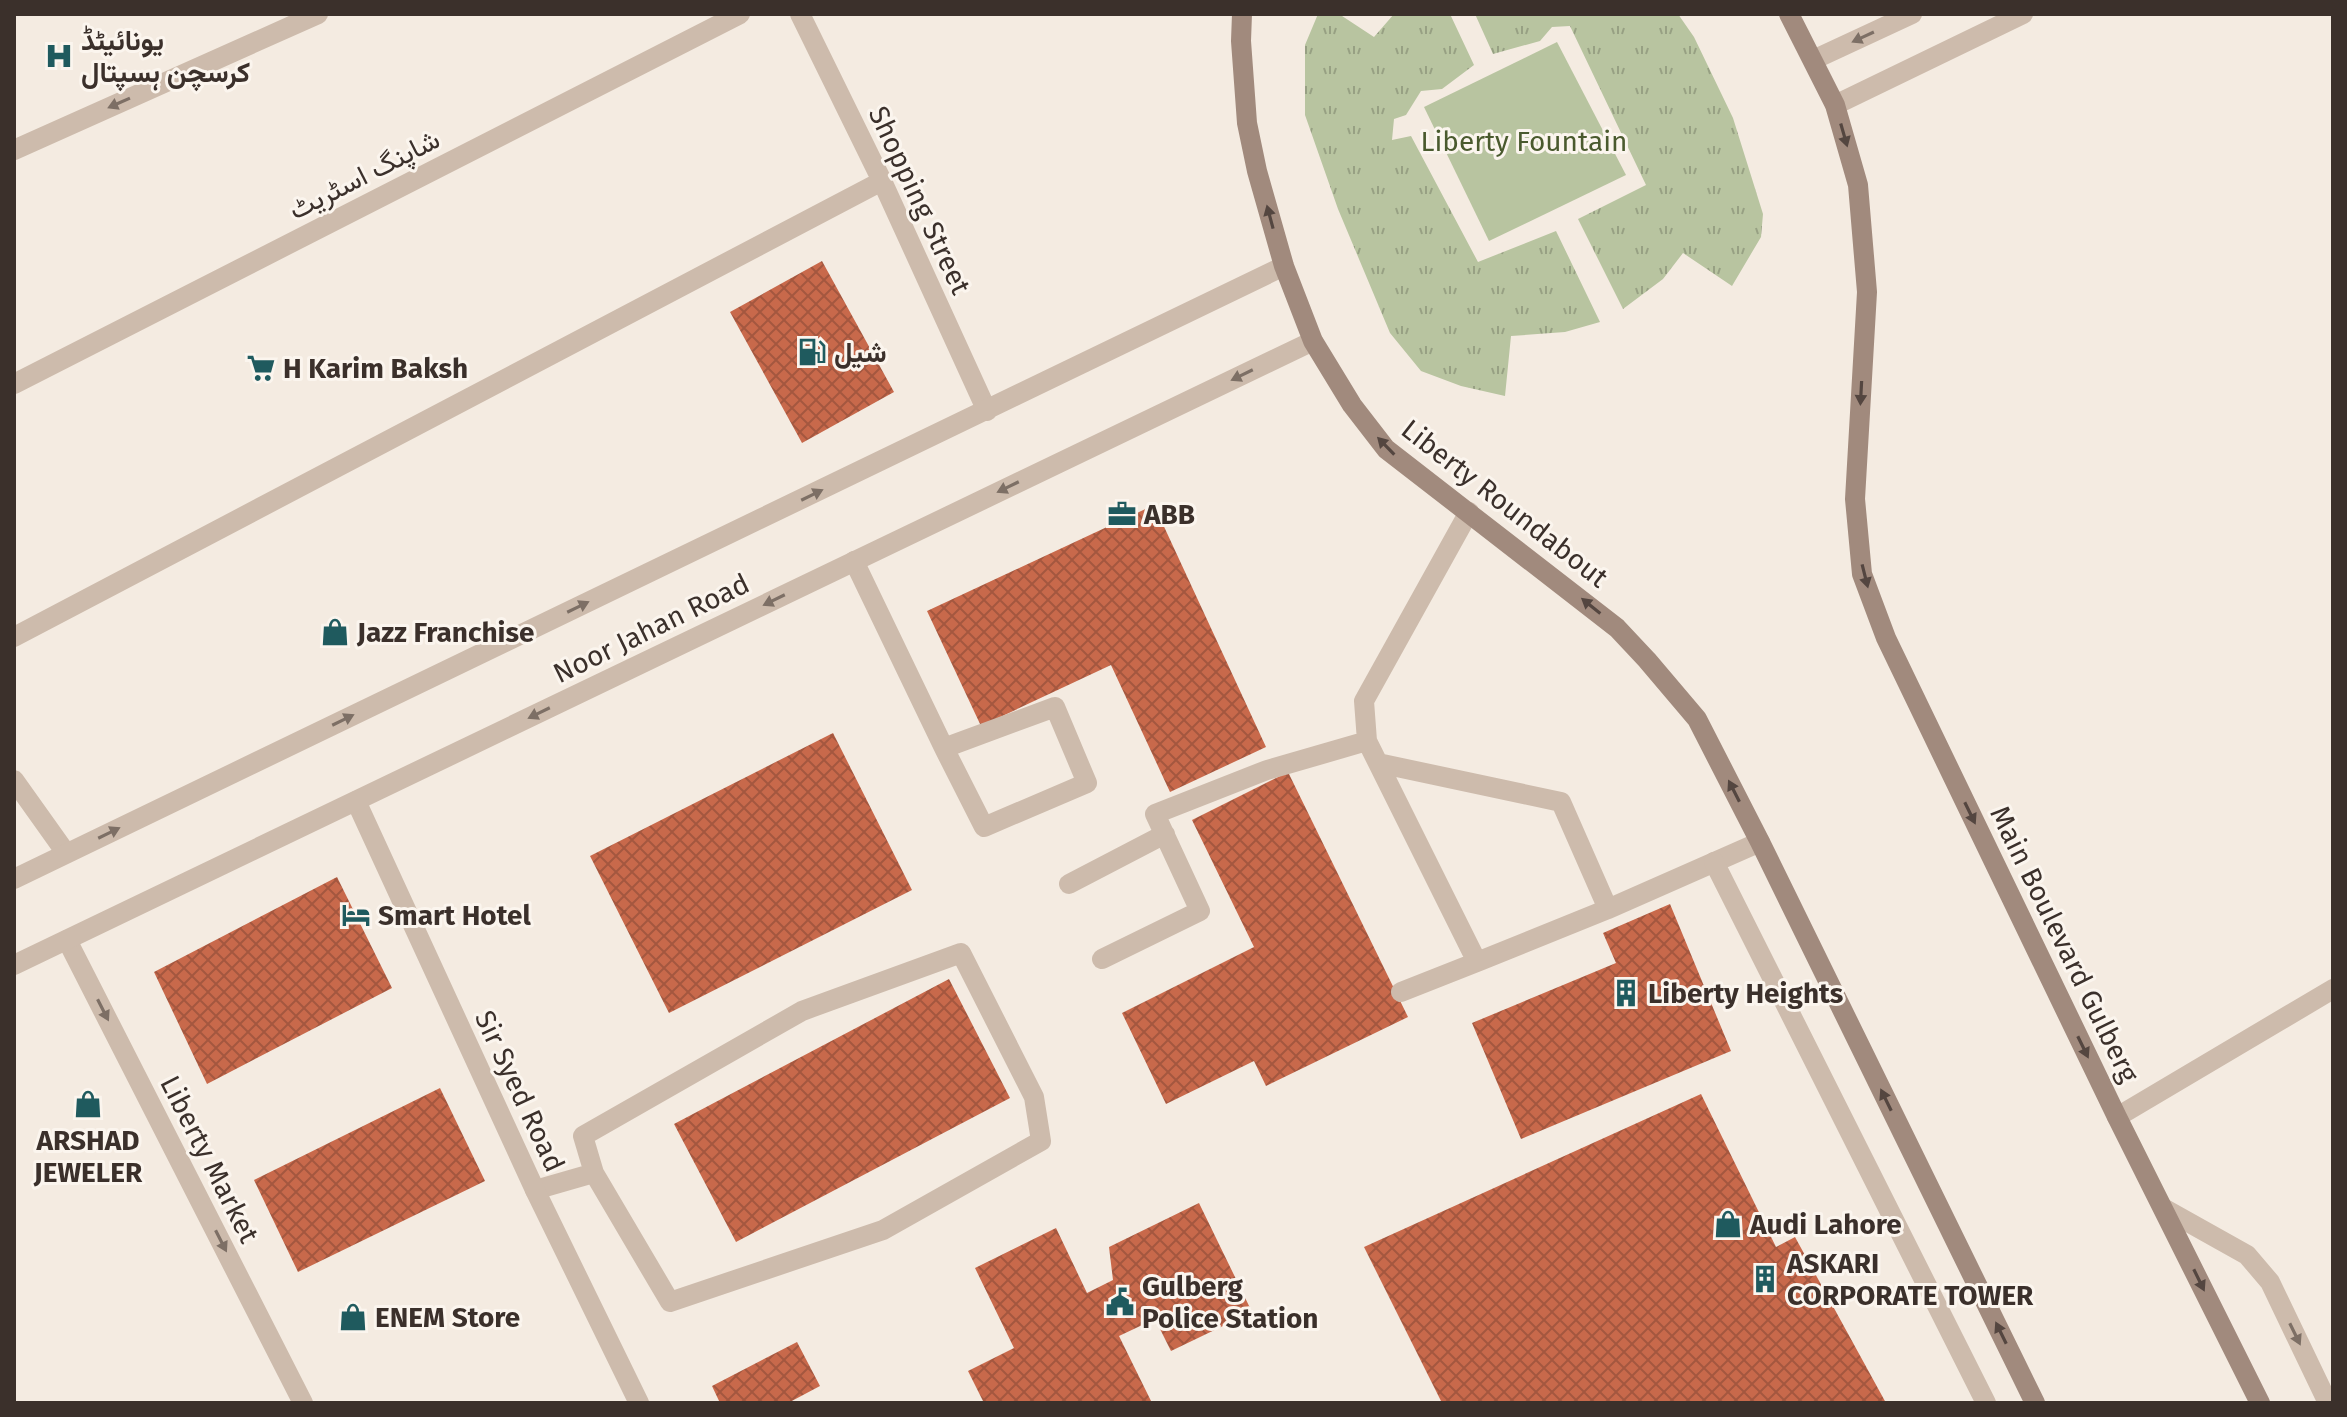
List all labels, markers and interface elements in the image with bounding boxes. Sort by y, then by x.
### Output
place label: یونائیٹڈ کرسچن ہسپتال [81,24,250,92]
one-way arrow [1851,30,1874,44]
hospital icon: یونائیٹڈ کرسچن ہسپتال [44,41,74,71]
one-way arrow [107,96,130,110]
street label: Shopping Street [862,101,978,300]
street label: شاپنگ اسٹریٹ [283,122,446,228]
one-way arrow [1838,124,1851,148]
park label: Liberty Fountain [1421,125,1627,158]
one-way arrow [1263,204,1276,228]
place label: شیل [834,336,887,369]
fuel station icon: شیل [797,337,827,367]
place label: H Karim Baksh [283,352,468,385]
supermarket icon: H Karim Baksh [246,353,276,383]
one-way arrow [1231,368,1254,381]
one-way arrow [1854,381,1867,406]
street label: Liberty Roundabout [1395,413,1615,595]
one-way arrow [1377,437,1395,456]
one-way arrow [996,480,1020,494]
one-way arrow [801,488,824,502]
place label: ABB [1143,498,1195,531]
office icon: ABB [1107,499,1137,529]
one-way arrow [1859,563,1871,588]
street label: Noor Jahan Road [548,567,755,690]
one-way arrow [762,593,785,607]
one-way arrow [1581,598,1601,615]
one-way arrow [566,600,589,614]
place label: Jazz Franchise [356,616,534,649]
shop icon: Jazz Franchise [320,617,350,647]
one-way arrow [528,706,551,720]
one-way arrow [332,713,355,727]
one-way arrow [1727,780,1740,803]
one-way arrow [1963,801,1977,824]
street label: Main Boulevard Gulberg [1983,801,2146,1088]
one-way arrow [98,826,121,840]
place label: Smart Hotel [378,899,531,932]
hotel icon: Smart Hotel [341,900,371,930]
place label: Liberty Heights [1648,977,1843,1010]
building icon: Liberty Heights [1611,978,1641,1008]
one-way arrow [96,998,109,1021]
street label: Sir Syed Road [468,1005,571,1177]
one-way arrow [2076,1035,2090,1059]
street label: Liberty Market [153,1070,266,1249]
one-way arrow [1879,1088,1893,1111]
shop icon: ARSHAD JEWELER [73,1089,103,1119]
place label: ARSHAD JEWELER [33,1124,143,1189]
place label: Audi Lahore [1749,1208,1902,1241]
shop icon: Audi Lahore [1713,1209,1743,1239]
one-way arrow [214,1230,227,1253]
place label: ASKARI CORPORATE TOWER [1786,1247,2034,1312]
building icon: ASKARI CORPORATE TOWER [1750,1264,1780,1294]
one-way arrow [2192,1268,2205,1291]
place label: Gulberg Police Station [1142,1270,1319,1335]
public building icon: Gulberg Police Station [1105,1287,1135,1317]
place label: ENEM Store [375,1301,520,1334]
shop icon: ENEM Store [338,1302,368,1332]
one-way arrow [1994,1321,2008,1345]
one-way arrow [2288,1323,2302,1346]

